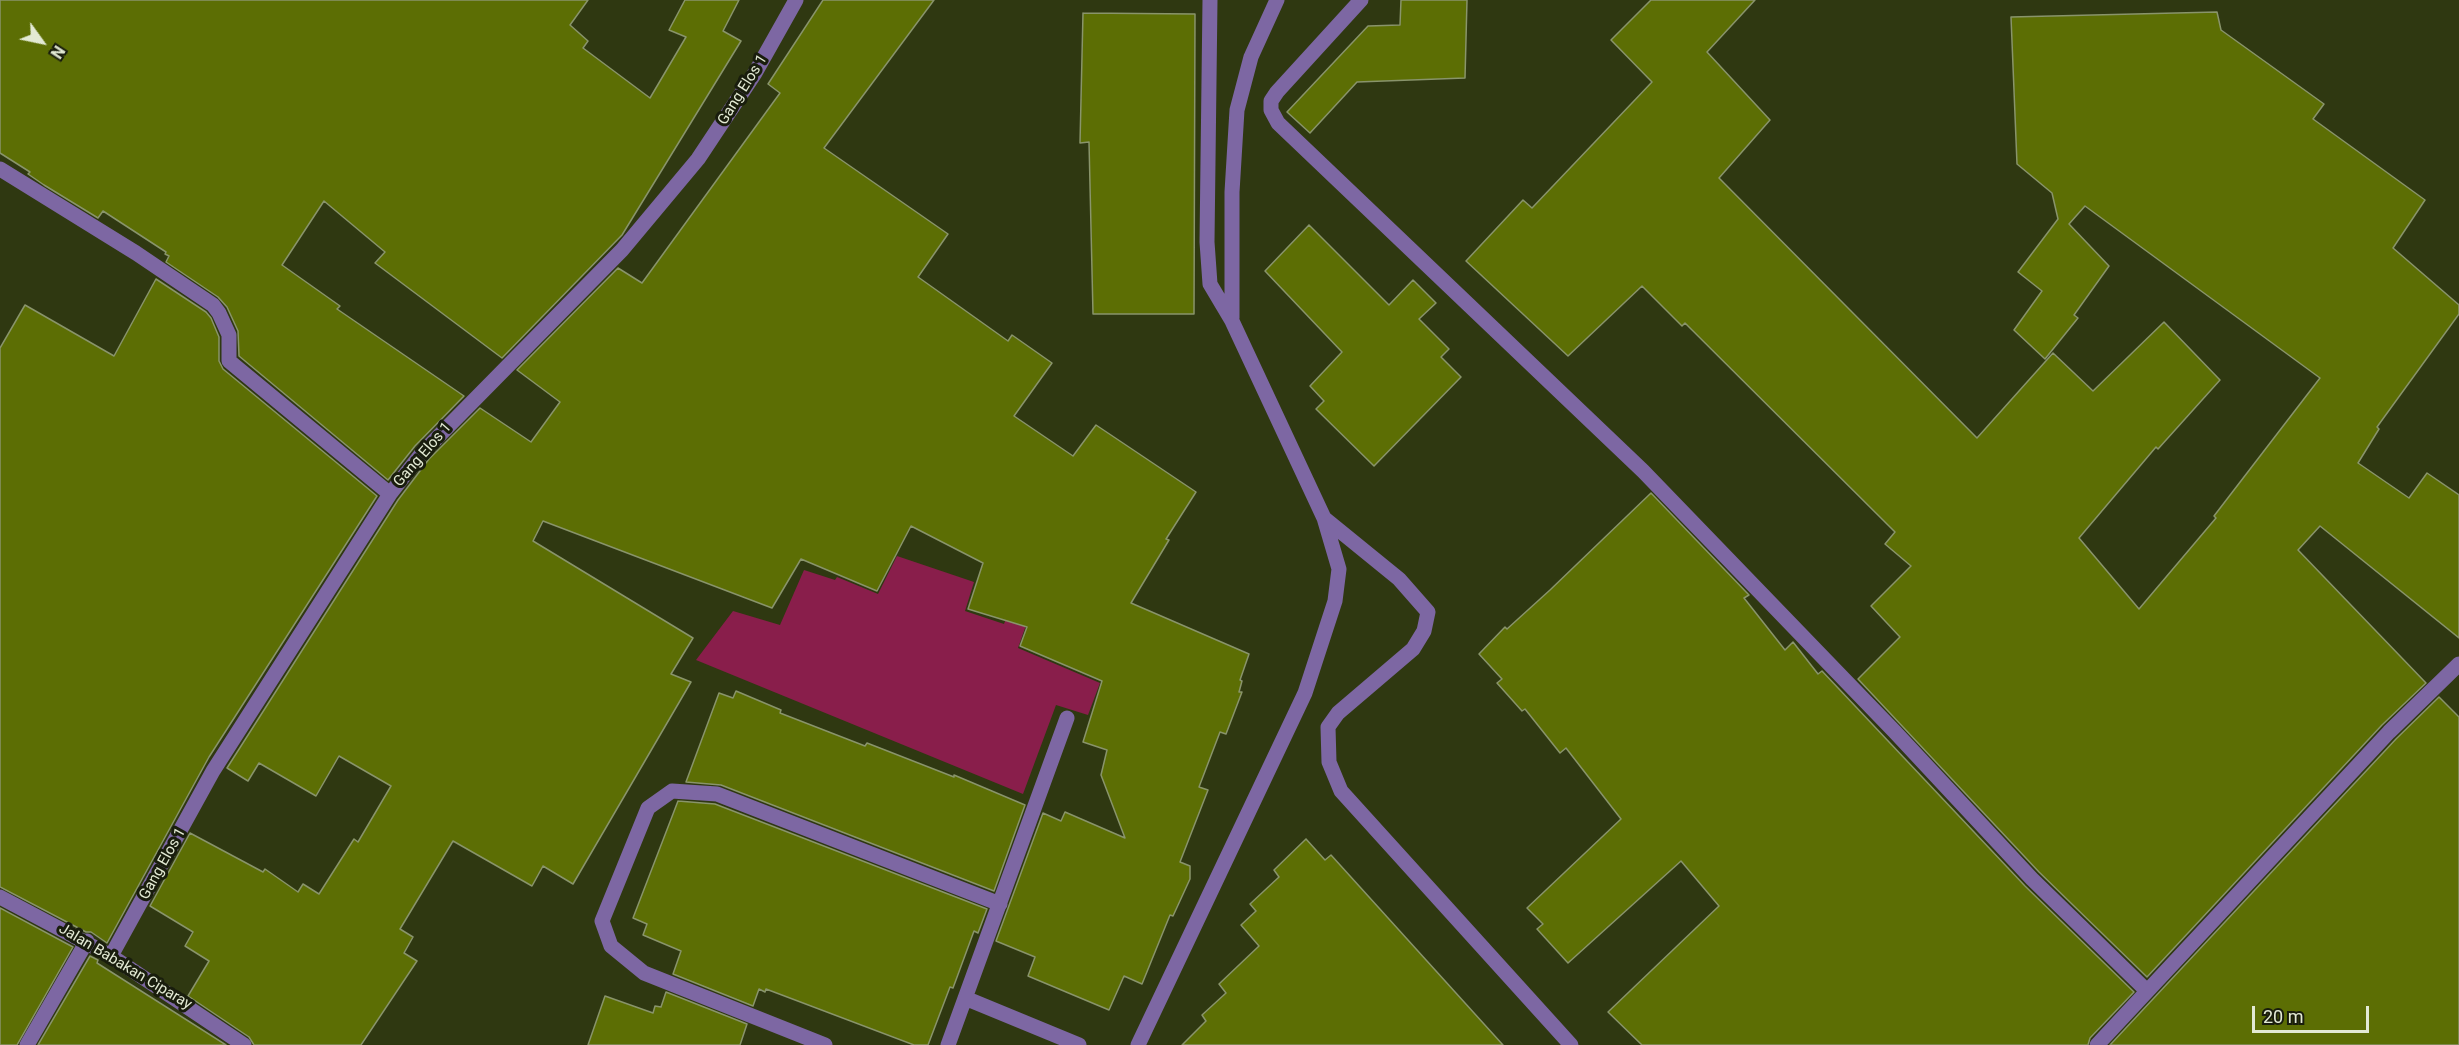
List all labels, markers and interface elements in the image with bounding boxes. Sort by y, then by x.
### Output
north arrow [12,12,72,72]
text: N [46,42,69,62]
street label: Gang Elos 1 [714,52,772,128]
street label: Gang Elos 1 [390,419,456,491]
street label: Gang Elos 1 [136,825,190,903]
street label: Jalan Babakan Ciparay [55,920,195,1014]
scale bar [2255,994,2372,1032]
text: 20 m [2263,1006,2303,1027]

